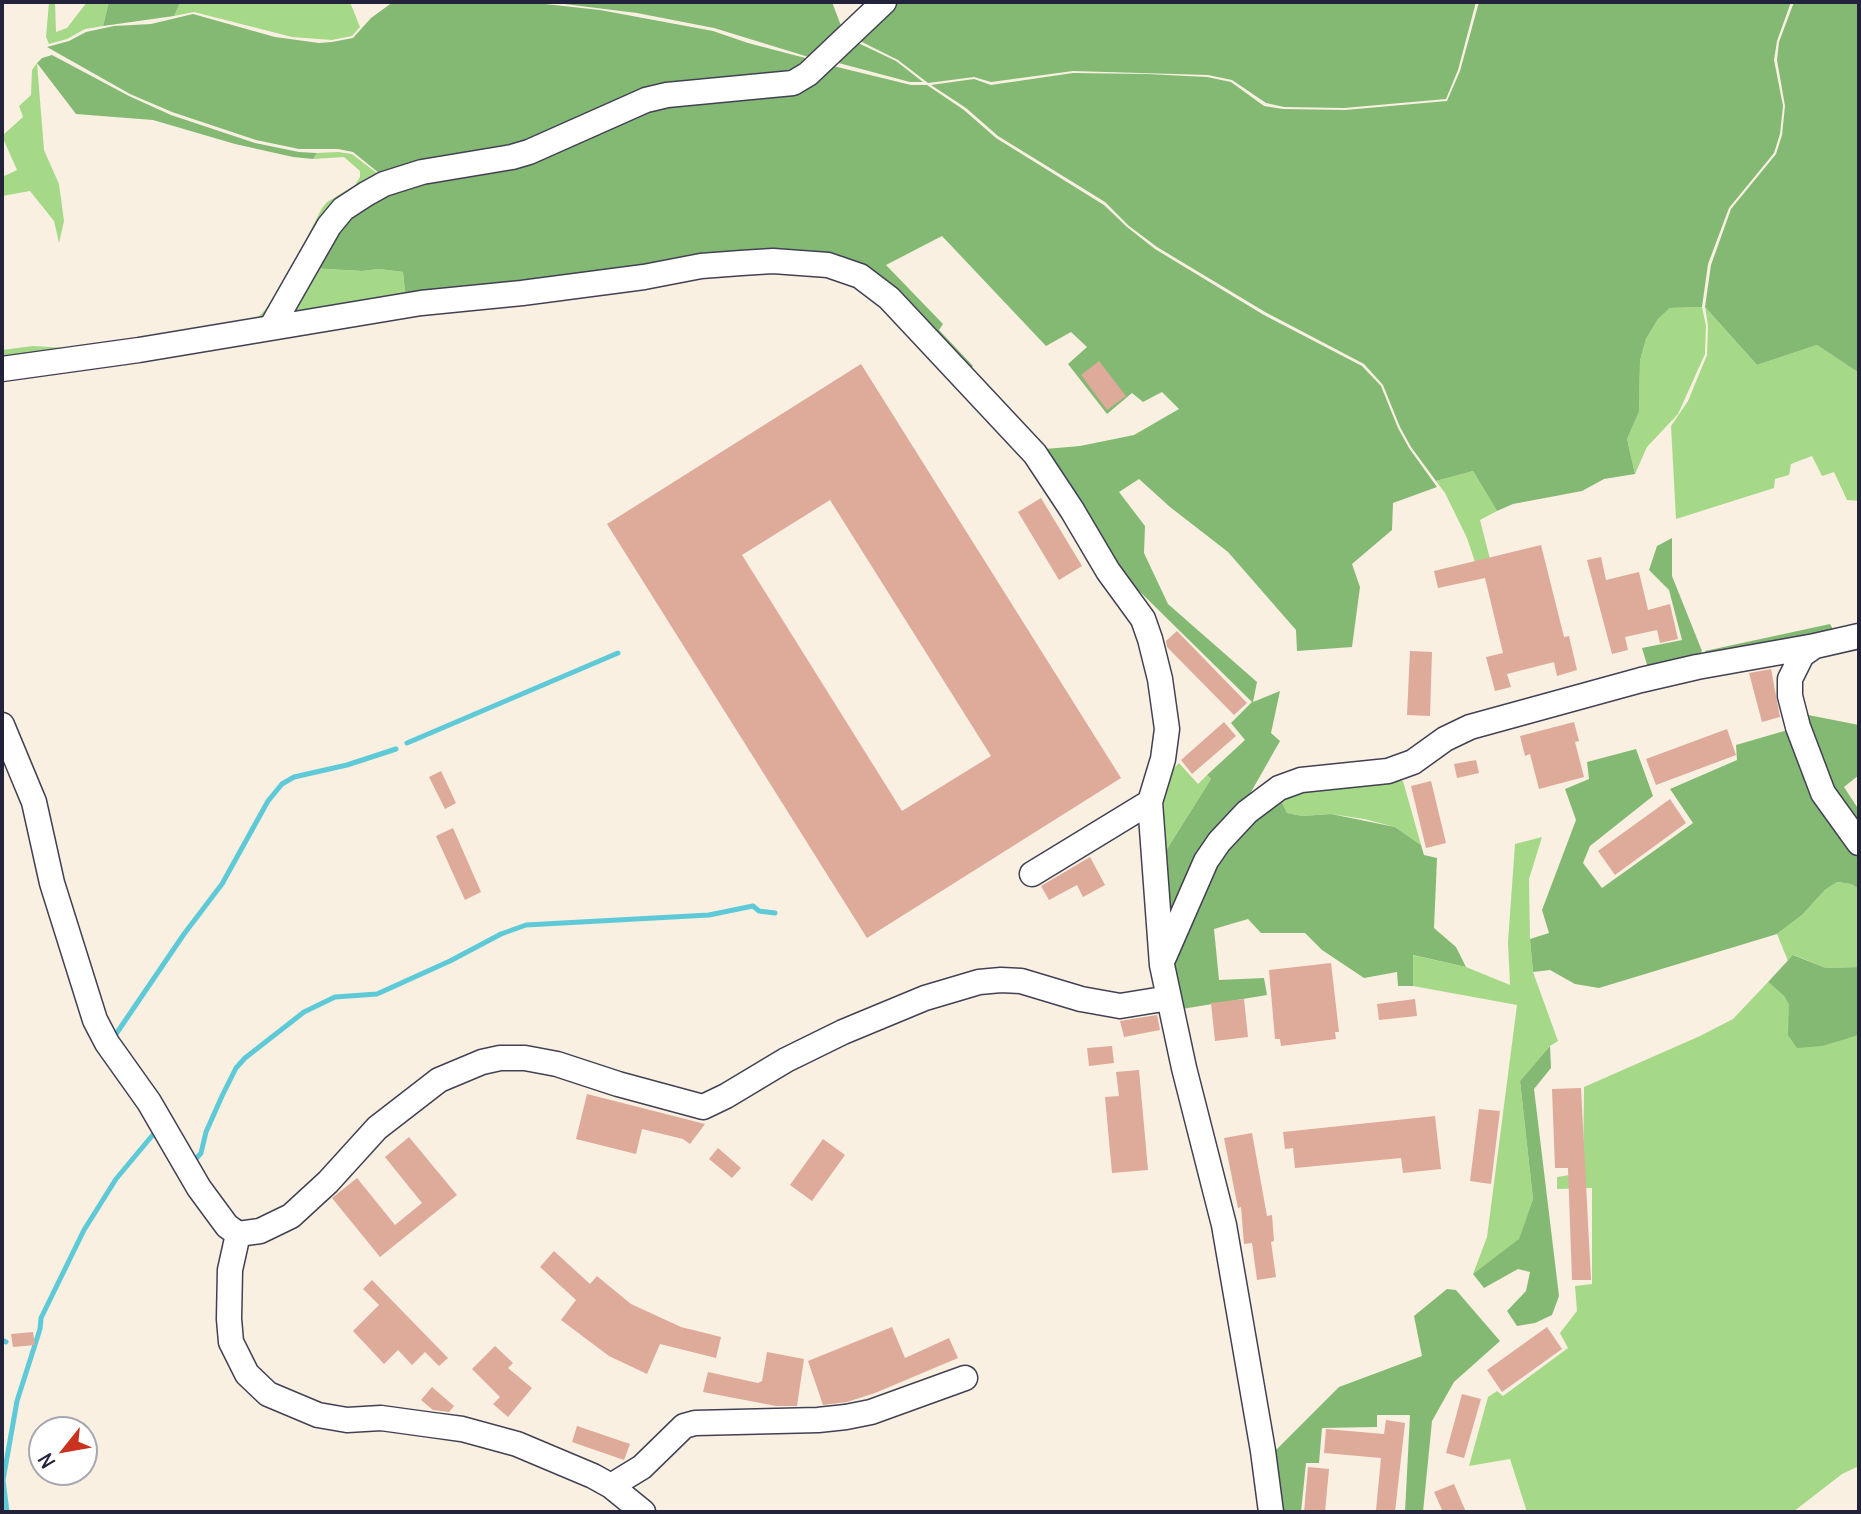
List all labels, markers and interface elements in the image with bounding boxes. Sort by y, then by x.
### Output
north arrow [28,1416,98,1486]
text: N [33,1449,60,1473]

